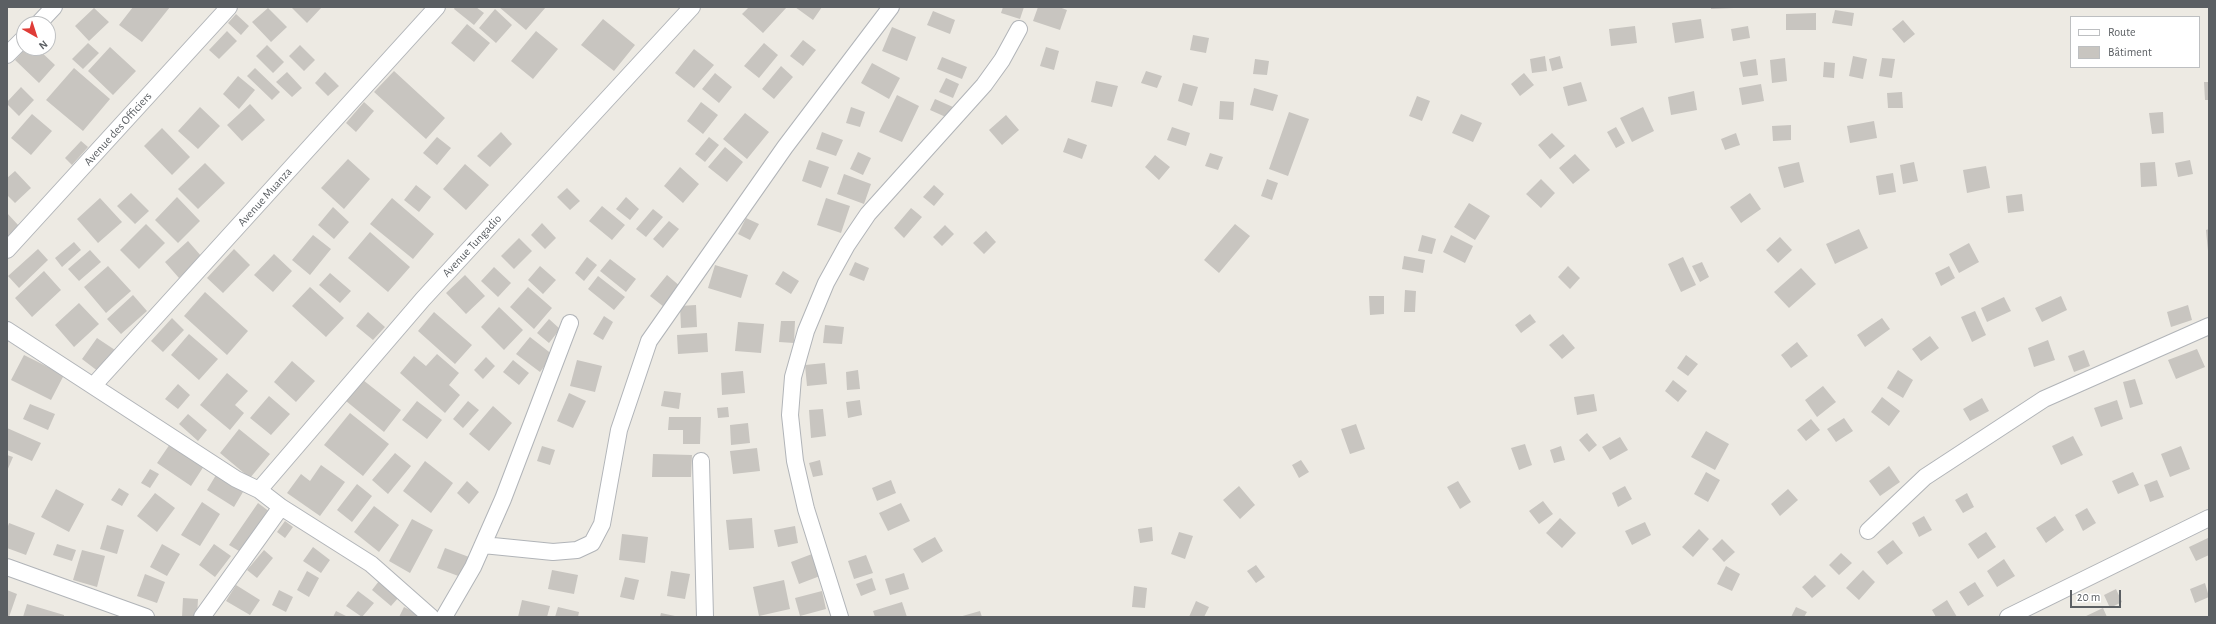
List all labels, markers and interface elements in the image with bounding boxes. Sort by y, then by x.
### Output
north arrow [16,16,56,56]
legend [2070,16,2200,68]
text: Route [2108,26,2135,38]
text: N [37,38,50,52]
text: Bâtiment [2108,46,2152,58]
street label: Avenue des Officiers [81,89,155,169]
street label: Avenue Muanza [235,165,295,229]
street label: Avenue Tungadio [439,212,505,280]
scale bar [2072,582,2123,608]
text: 20 m [2077,591,2100,603]

